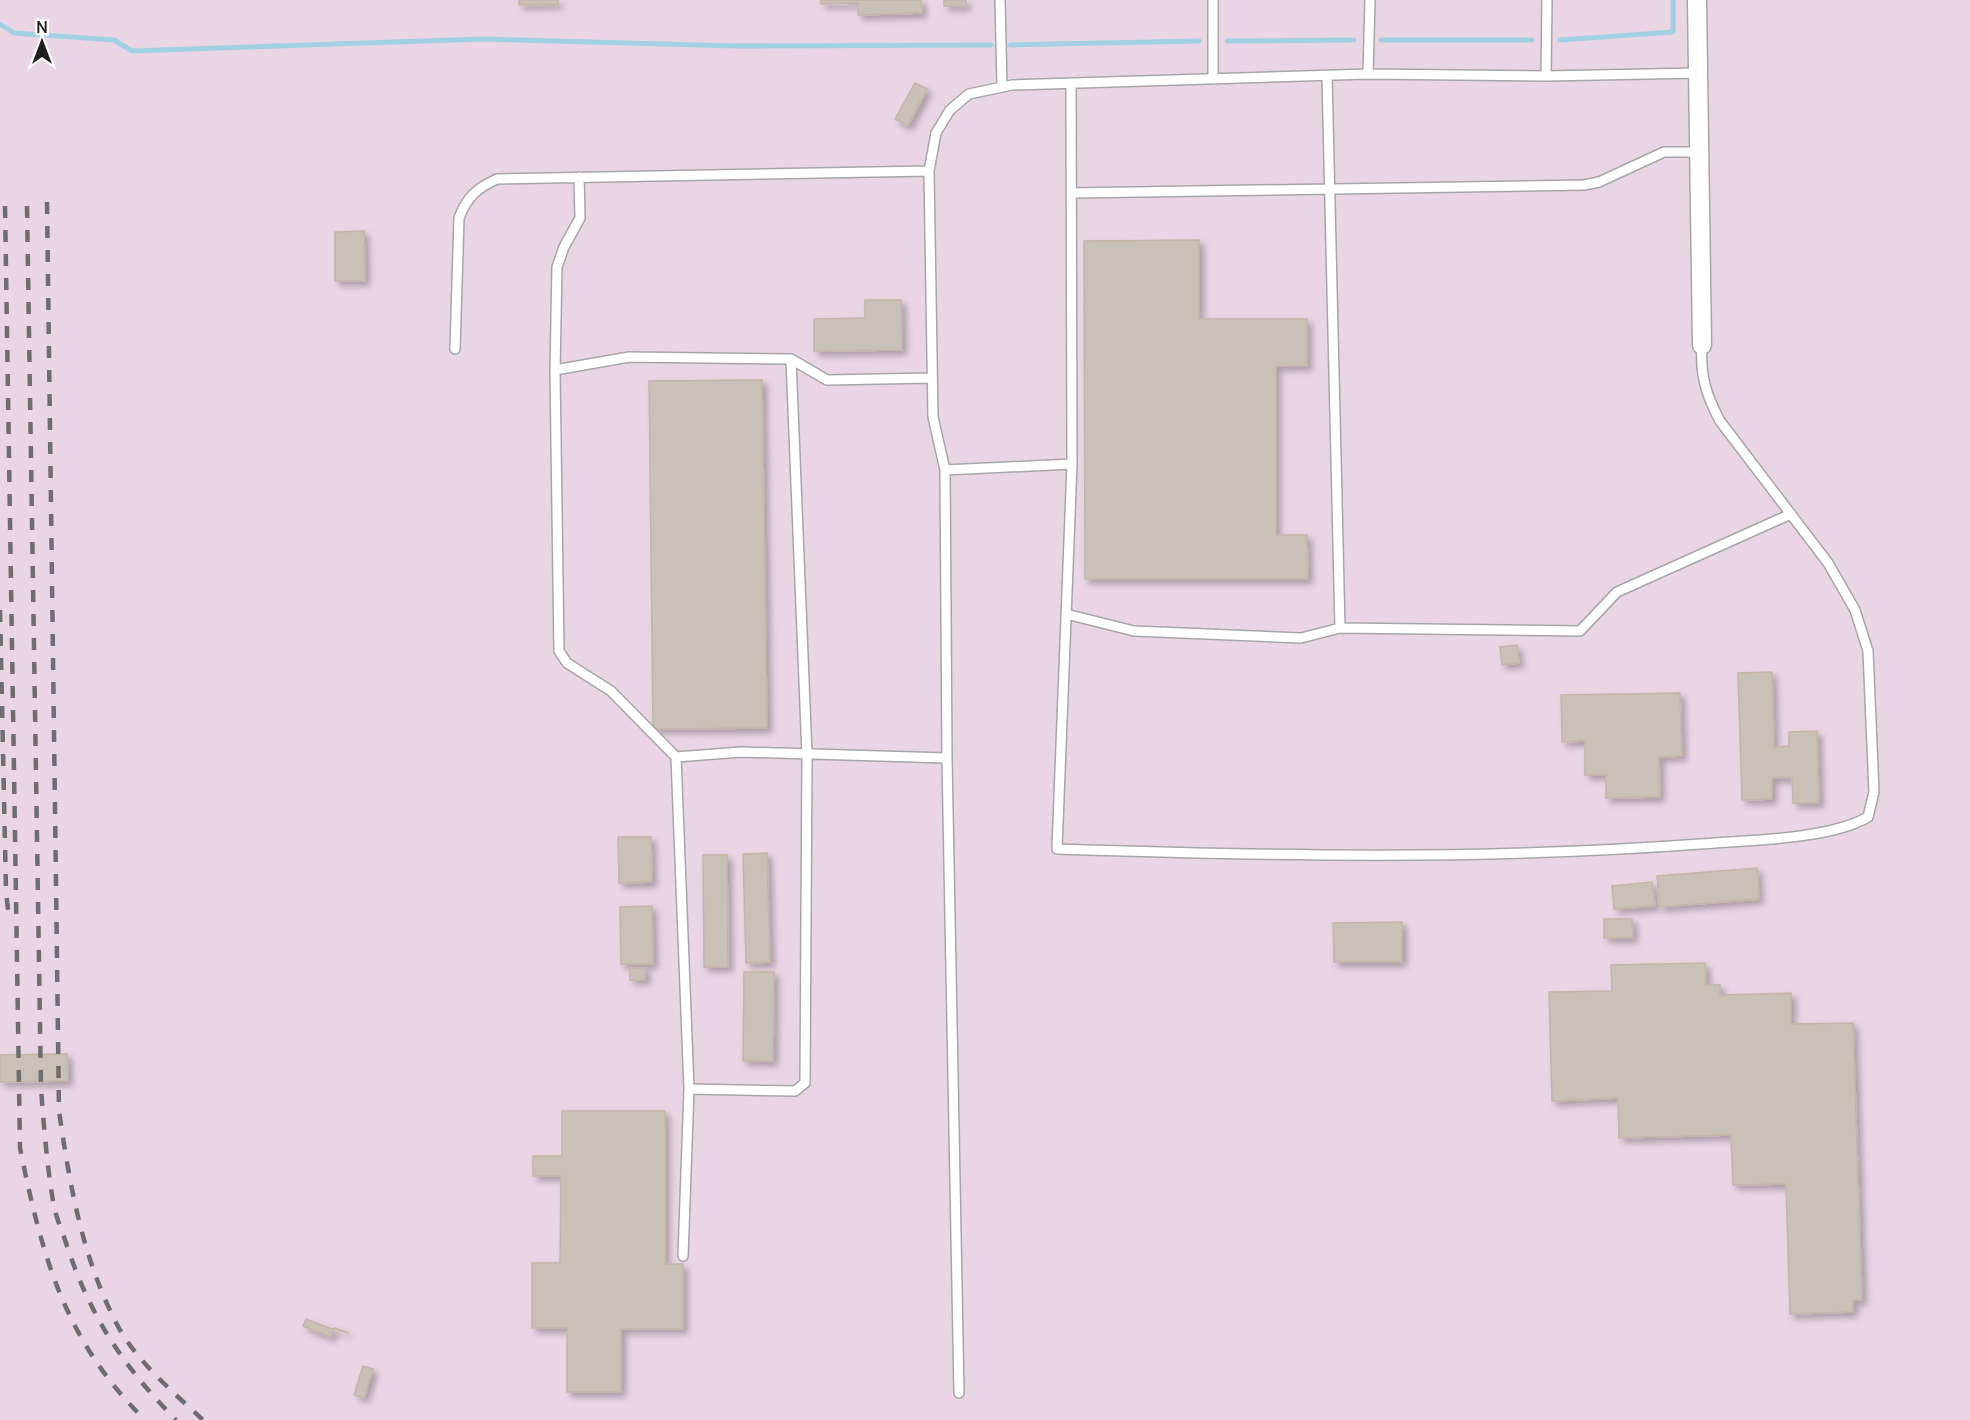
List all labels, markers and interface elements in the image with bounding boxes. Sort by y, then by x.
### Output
north arrow [12,12,72,72]
text: N [36,16,48,38]

